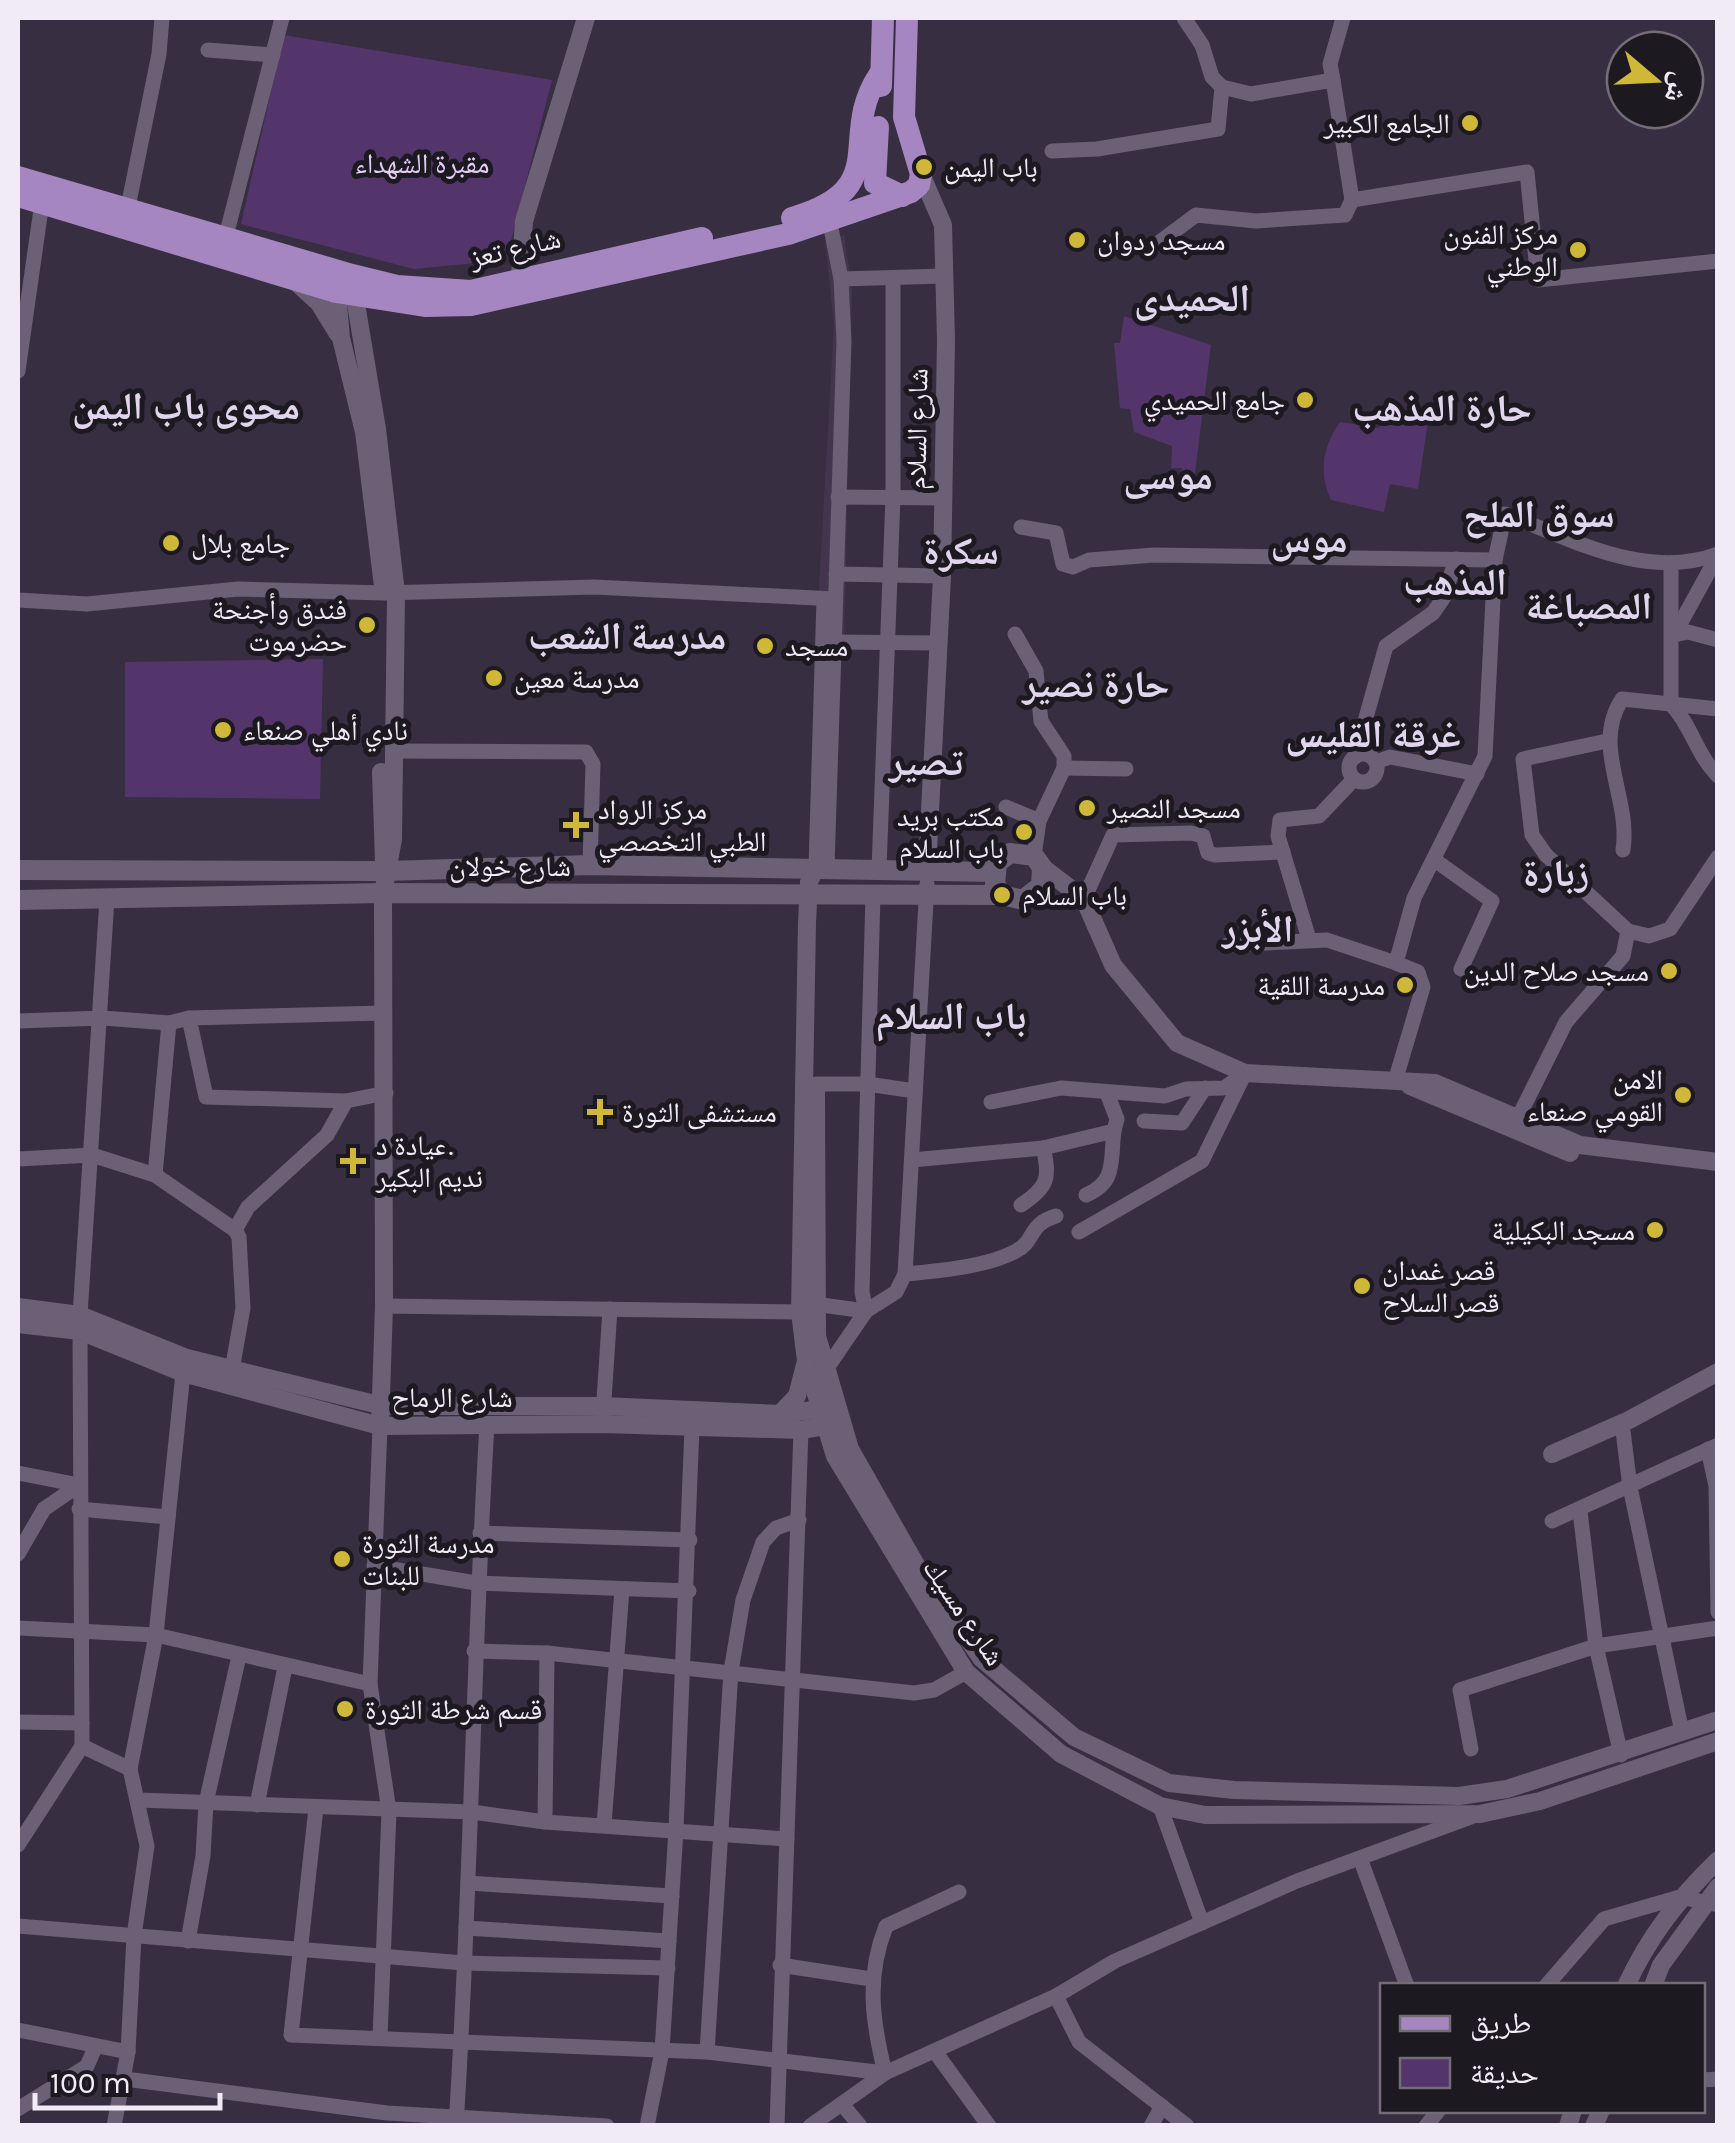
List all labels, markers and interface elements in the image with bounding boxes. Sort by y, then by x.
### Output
north arrow [1605,30,1705,130]
text: ش [1658,69,1699,107]
place label: الجامع الكبير [1323,107,1450,141]
marker: الجامع الكبير [1459,112,1481,134]
park label: مقبرة الشهداء [354,147,490,180]
place label: باب اليمن [944,151,1038,185]
marker: باب اليمن [913,156,935,178]
place label: مركز الفنون الوطني [1443,218,1558,289]
street label: شارع تعز [465,222,564,276]
place label: مسجد ردوان [1097,224,1225,257]
marker: مسجد ردوان [1066,229,1088,251]
marker: مركز الفنون الوطني [1567,239,1589,261]
district label: الحميدى [1134,276,1250,321]
street label: شارع السلام [899,368,937,490]
district label: محوى باب اليمن [72,384,300,429]
place label: جامع الحميدي [1144,384,1285,423]
district label: حارة المذهب [1352,386,1532,431]
marker: جامع الحميدي [1294,389,1316,411]
district label: موسى [1123,454,1213,499]
district label: سوق الملح [1463,492,1615,539]
district label: موس [1271,517,1347,562]
place label: جامع بلال [191,527,290,561]
district label: سكرة [923,529,999,574]
marker: جامع بلال [160,532,182,554]
district label: المذهب [1403,560,1507,605]
district label: المصباغة [1526,584,1652,629]
place label: فندق وأجنحة حضرموت [212,592,347,658]
marker: فندق وأجنحة حضرموت [356,614,378,636]
district label: مدرسة الشعب [528,614,726,659]
place label: مسجد [785,630,848,663]
marker: مسجد [754,635,776,657]
place label: مدرسة معين [514,662,639,696]
district label: حارة نصير [1021,662,1170,707]
marker: مدرسة معين [483,667,505,689]
district label: غرقة القليس [1285,712,1461,757]
place label: نادي أهلي صنعاء [243,713,408,753]
marker: نادي أهلي صنعاء [212,719,234,741]
district label: تصير [887,740,964,785]
place label: مسجد النصير [1106,792,1241,825]
place label: مركز الرواد الطبي التخصصي [598,793,766,864]
marker: مسجد النصير [1076,797,1098,819]
place label: مكتب بريد باب السلام [897,800,1004,867]
marker: مركز الرواد الطبي التخصصي [563,812,589,838]
marker: مكتب بريد باب السلام [1013,821,1035,843]
street label: شارع خولان [449,850,571,884]
district label: زبارة [1523,851,1589,896]
place label: باب السلام [1022,879,1127,914]
marker: باب السلام [991,884,1013,906]
district label: الأبزر [1220,907,1294,952]
place label: مسجد صلاح الدين [1464,955,1649,989]
marker: مسجد صلاح الدين [1658,960,1680,982]
place label: مدرسة اللقية [1257,969,1385,1002]
marker: مدرسة اللقية [1394,974,1416,996]
district label: باب السلام [876,994,1026,1042]
place label: الامن القومي صنعاء [1527,1063,1663,1134]
marker: الامن القومي صنعاء [1672,1084,1694,1106]
place label: مستشفى الثورة [622,1096,777,1130]
marker: مستشفى الثورة [587,1099,613,1125]
place label: عيادة د. نديم البكير [375,1129,483,1196]
marker: عيادة د. نديم البكير [340,1148,366,1174]
place label: مسجد البكيلية [1492,1214,1635,1247]
marker: مسجد البكيلية [1644,1219,1666,1241]
place label: قصر غمدان قصر السلاح [1382,1254,1500,1320]
marker: قصر غمدان قصر السلاح [1351,1275,1373,1297]
street label: شارع الرماح [391,1381,513,1415]
place label: مدرسة الثورة للبنات [362,1527,495,1592]
marker: مدرسة الثورة للبنات [331,1548,353,1570]
street label: شارع مسيك [915,1552,1012,1672]
place label: قسم شرطة الثورة [365,1693,542,1728]
marker: قسم شرطة الثورة [334,1698,356,1720]
legend [1380,1983,1705,2113]
text: طريق [1470,2005,1531,2041]
scale bar [35,2048,220,2110]
text: حديقة [1470,2055,1539,2091]
text: 100 m [50,2065,131,2101]

